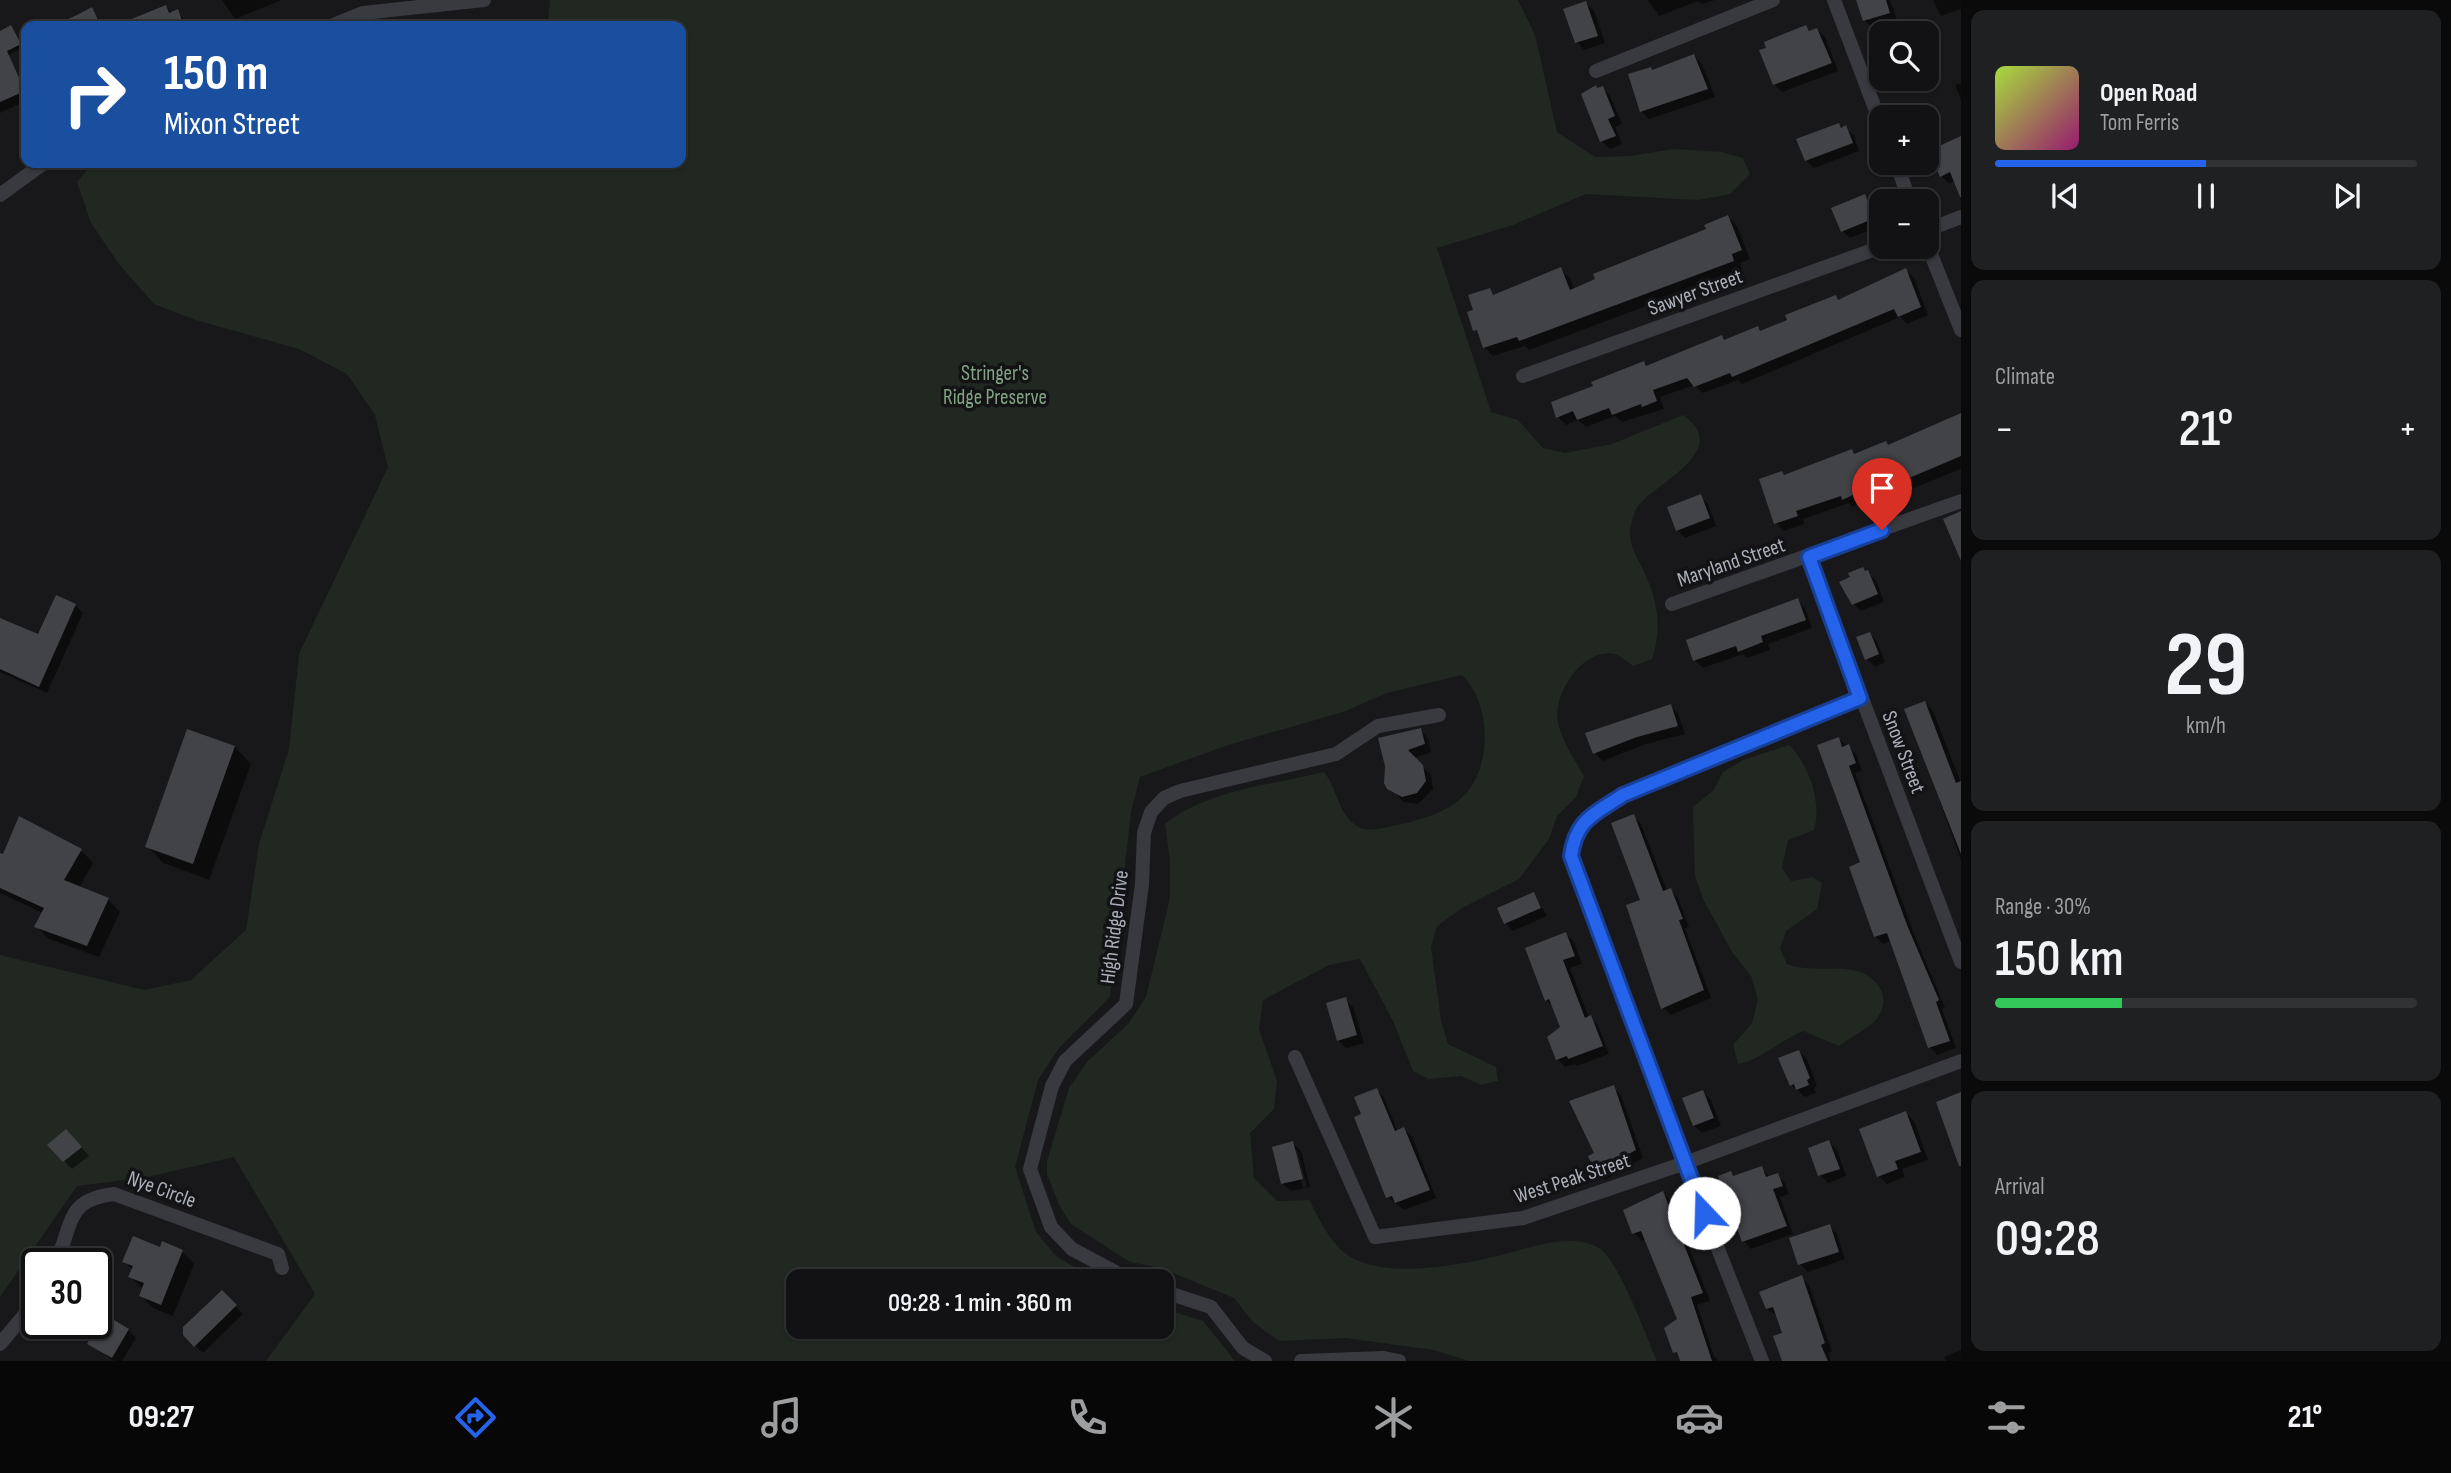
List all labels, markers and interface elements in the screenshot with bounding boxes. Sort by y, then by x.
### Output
map controls [1869,21,1939,259]
button: search [1869,21,1939,91]
text: 150 m [164,45,268,104]
icon: right [49,49,140,140]
text: Open Road [2100,78,2197,109]
text: Mixon Street [164,105,300,144]
button: + [1869,105,1939,175]
text: Tom Ferris [2100,109,2179,137]
icon: previous [2046,177,2084,215]
icon: pause [2187,177,2225,215]
icon: next [2328,177,2366,215]
button: − [1869,189,1939,259]
street label: Sawyer Street [1644,264,1746,321]
park label: Stringer's Ridge Preserve [943,361,1047,410]
text: Climate [1995,363,2055,391]
text: 21° [2179,398,2233,461]
text: − [1995,407,2014,452]
text: + [2398,407,2417,452]
pin [1852,458,1912,530]
icon: arrive [1863,469,1901,507]
street label: Maryland Street [1674,532,1788,593]
text: 29 [2165,612,2248,721]
street label: Snow Street [1876,708,1931,797]
text: km/h [2186,712,2226,740]
street label: High Ridge Drive [1095,869,1134,985]
text: Range · 30% [1995,893,2091,921]
text: 150 km [1995,928,2124,991]
street label: West Peak Street [1511,1148,1633,1209]
street label: Nye Circle [124,1166,199,1213]
text: Arrival [1995,1173,2044,1201]
position arrow [1667,1176,1741,1250]
text: 09:28 [1995,1208,2100,1271]
speed limit sign: 30 [21,1248,112,1339]
text: 09:28 · 1 min · 360 m [888,1288,1072,1319]
icon: directions [451,1393,500,1442]
icon: music [757,1393,806,1442]
icon: phone [1063,1393,1112,1442]
icon: climate [1369,1393,1418,1442]
icon: car [1675,1393,1724,1442]
icon: filters [1982,1393,2031,1442]
text: 09:27 [129,1398,194,1437]
text: 21° [2288,1398,2322,1437]

